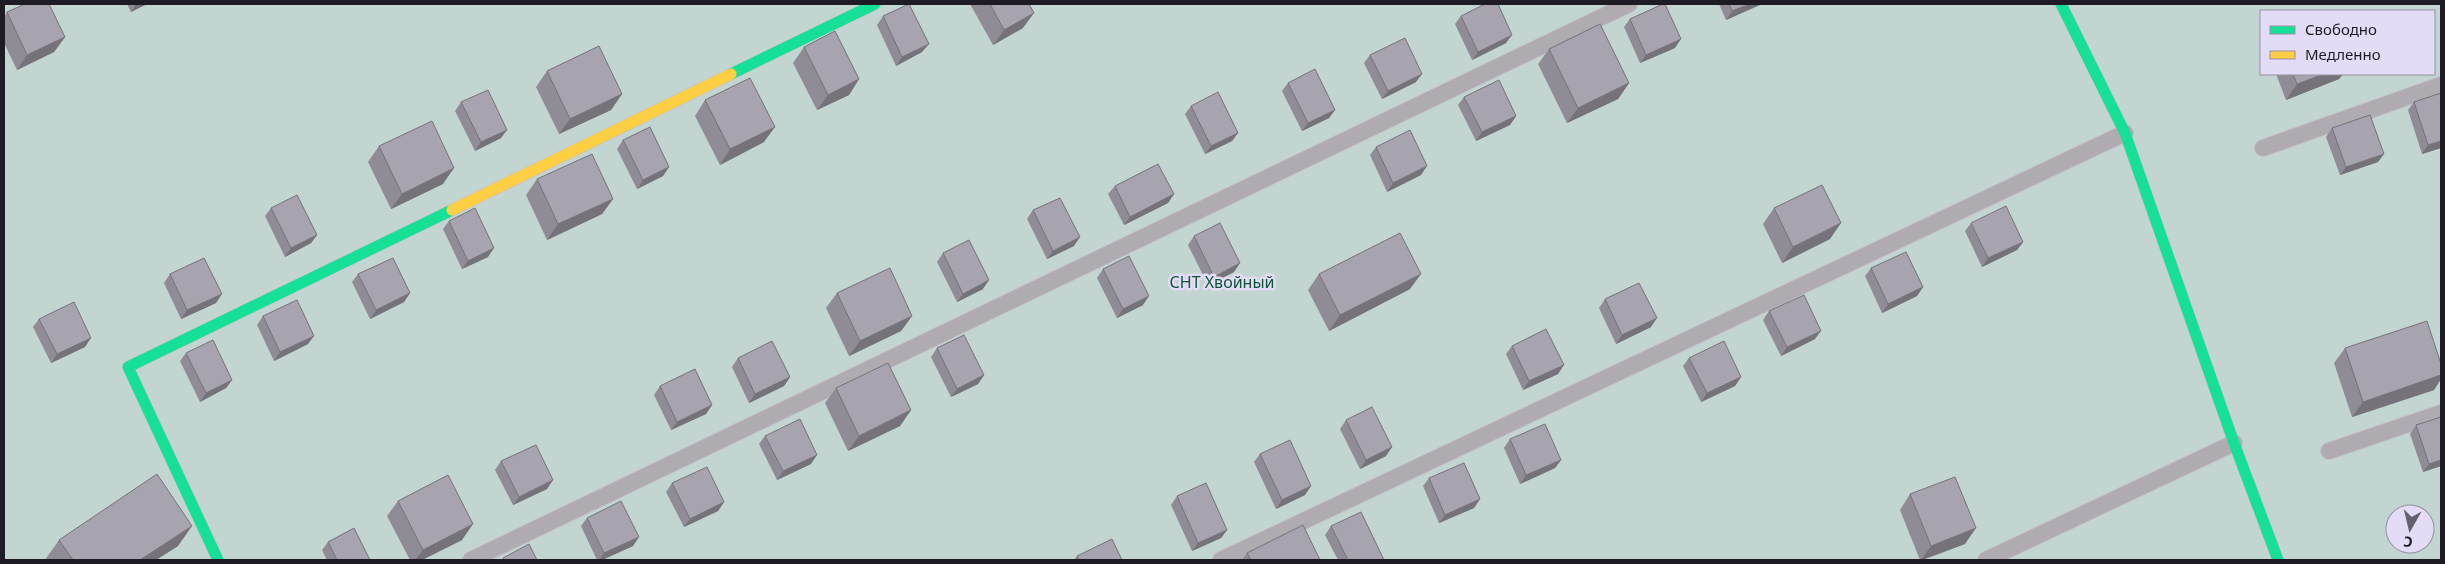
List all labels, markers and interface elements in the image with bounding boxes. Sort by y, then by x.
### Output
legend [2260,10,2435,75]
text: Свободно [2305,19,2377,39]
text: Медленно [2305,44,2381,64]
park label: СНТ Хвойный [1170,271,1274,293]
north arrow [2385,504,2435,554]
text: С [2402,532,2414,552]

